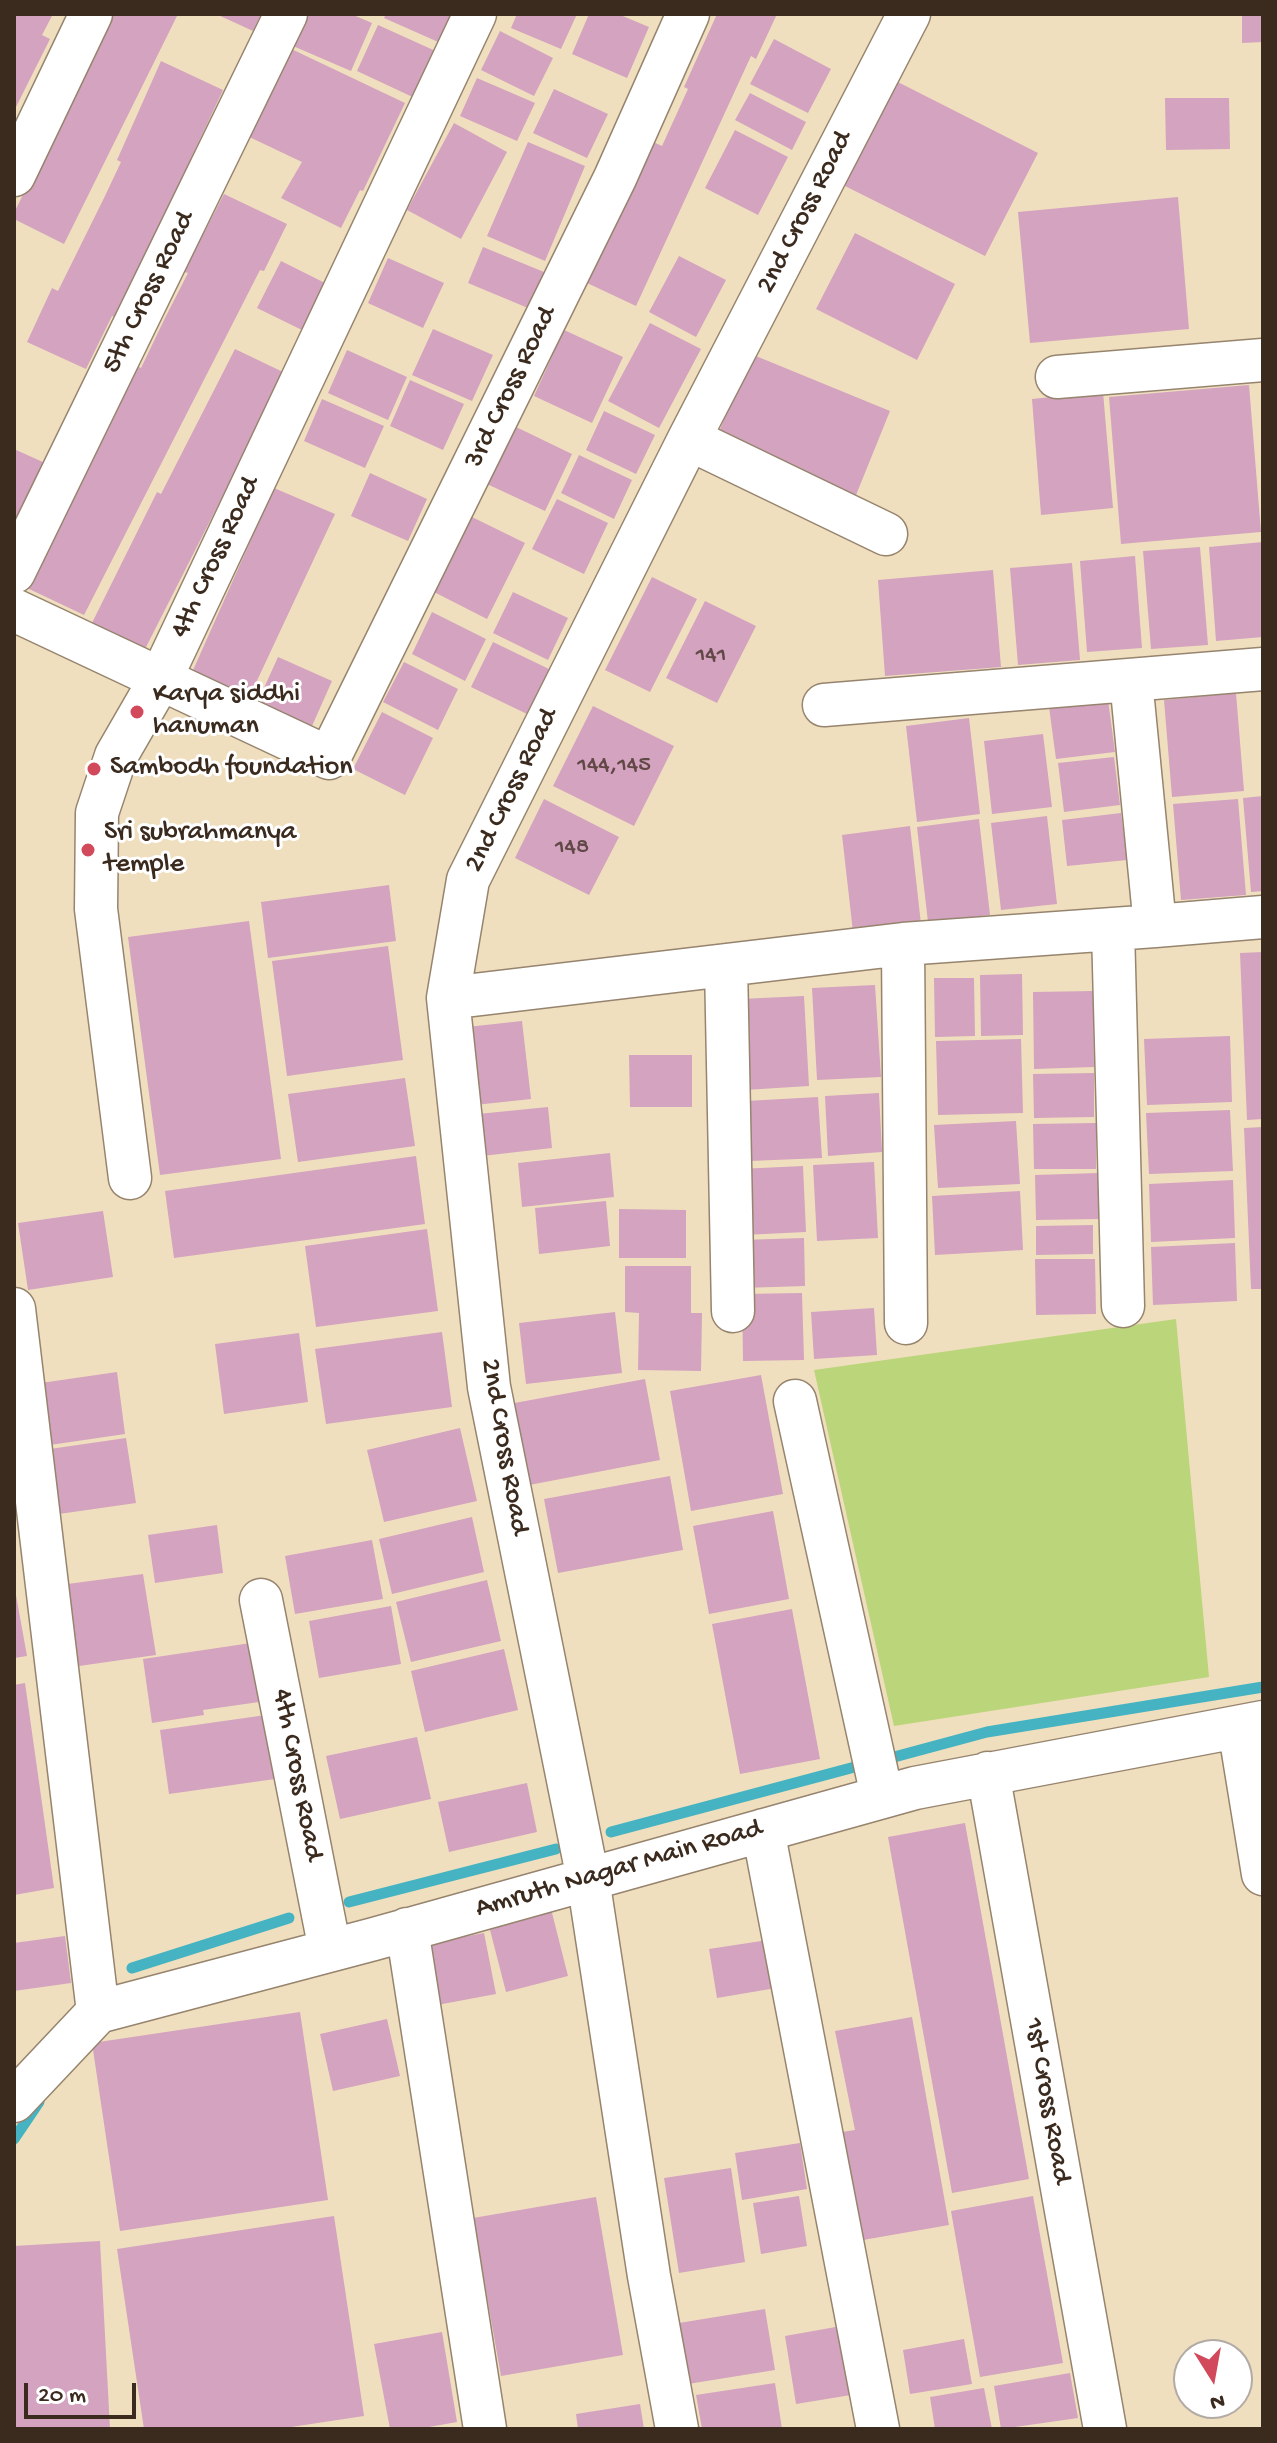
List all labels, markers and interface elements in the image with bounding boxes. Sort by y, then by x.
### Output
street label: 2nd Cross Road [751,126,861,300]
street label: 5th Cross Road [96,207,204,379]
street label: 3rd Cross Road [458,302,566,474]
street label: 4th Cross Road [165,472,269,644]
house number: 141 [696,642,726,670]
place label: Karya siddhi hanuman [153,679,300,745]
marker: Karya siddhi hanuman [128,703,146,721]
street label: 2nd Cross Road [459,704,567,878]
place label: Sambodh foundation [110,752,353,786]
house number: 144,145 [577,752,651,780]
marker: Sambodh foundation [85,760,103,778]
place label: Sri subrahmanya temple [104,817,296,883]
house number: 148 [555,834,589,862]
marker: Sri subrahmanya temple [79,841,97,859]
street label: 2nd Cross Road [471,1356,535,1538]
street label: 4th Cross Road [263,1686,329,1864]
street label: Amruth Nagar Main Road [472,1813,766,1927]
street label: 1st Cross Road [1015,2016,1077,2186]
north arrow [1173,2339,1253,2419]
scale bar [28,2367,140,2417]
text: 20 m [38,2382,86,2411]
text: N [1208,2386,1227,2415]

